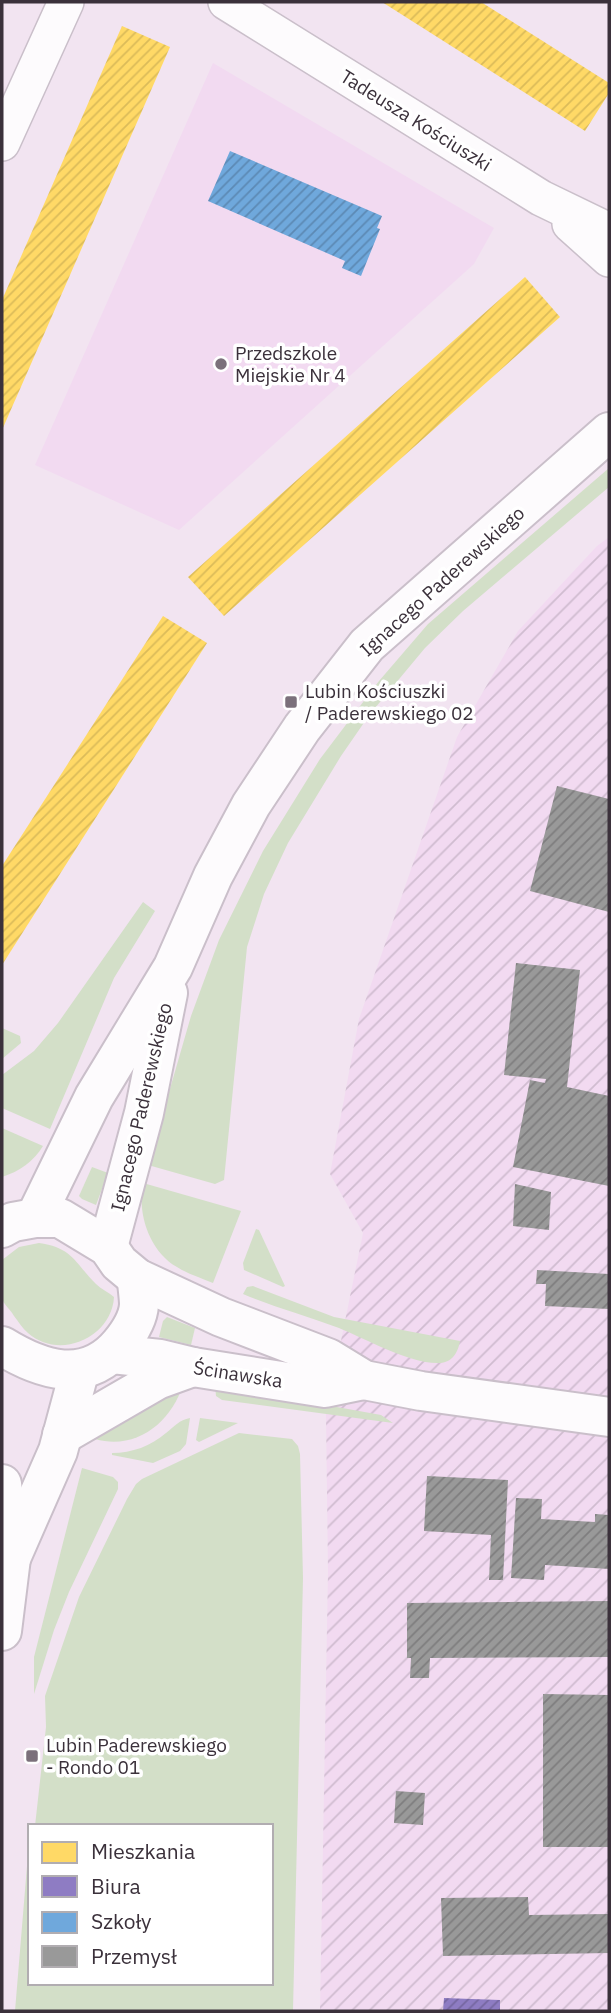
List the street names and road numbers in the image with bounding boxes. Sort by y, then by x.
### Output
street label: Tadeusza Kościuszki [336,64,496,176]
street label: Ignacego Paderewskiego [355,501,529,661]
street label: Ignacego Paderewskiego [105,1000,177,1214]
street label: Ścinawska [192,1355,284,1393]

